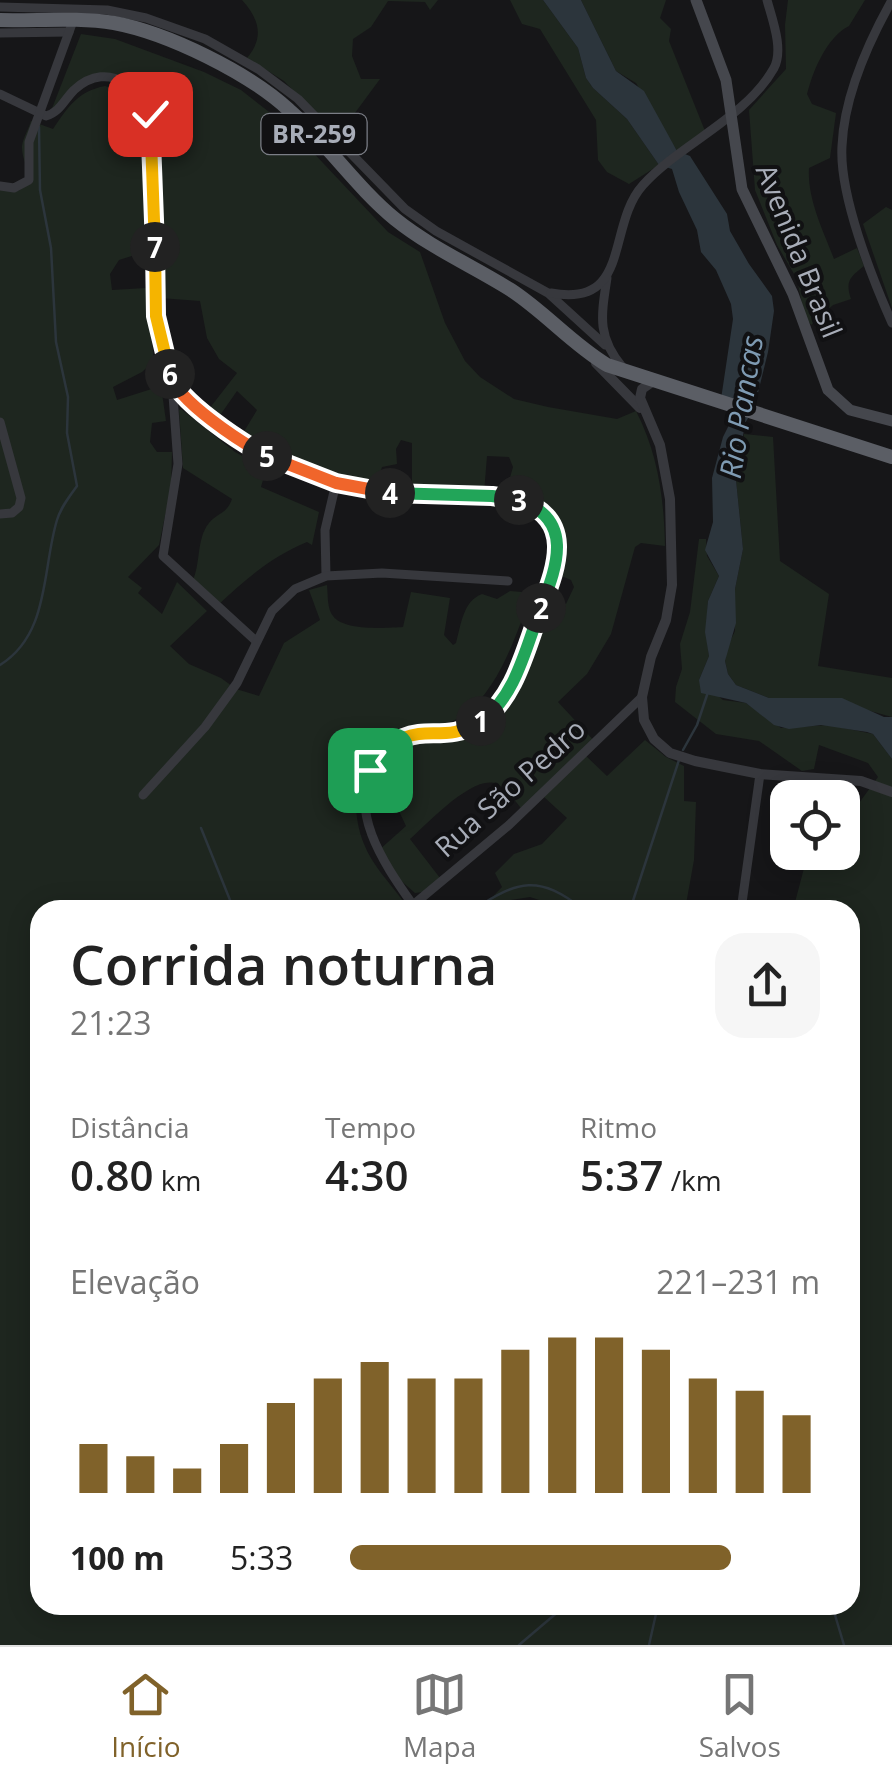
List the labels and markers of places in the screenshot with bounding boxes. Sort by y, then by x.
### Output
pin [108,72,193,157]
pin: 7 [130,222,180,272]
pin: 6 [145,349,195,399]
pin: 5 [242,431,292,481]
pin: 4 [365,468,415,518]
pin: 3 [494,475,544,525]
pin: 2 [516,583,566,633]
pin: 1 [456,696,506,746]
pin [328,728,413,813]

